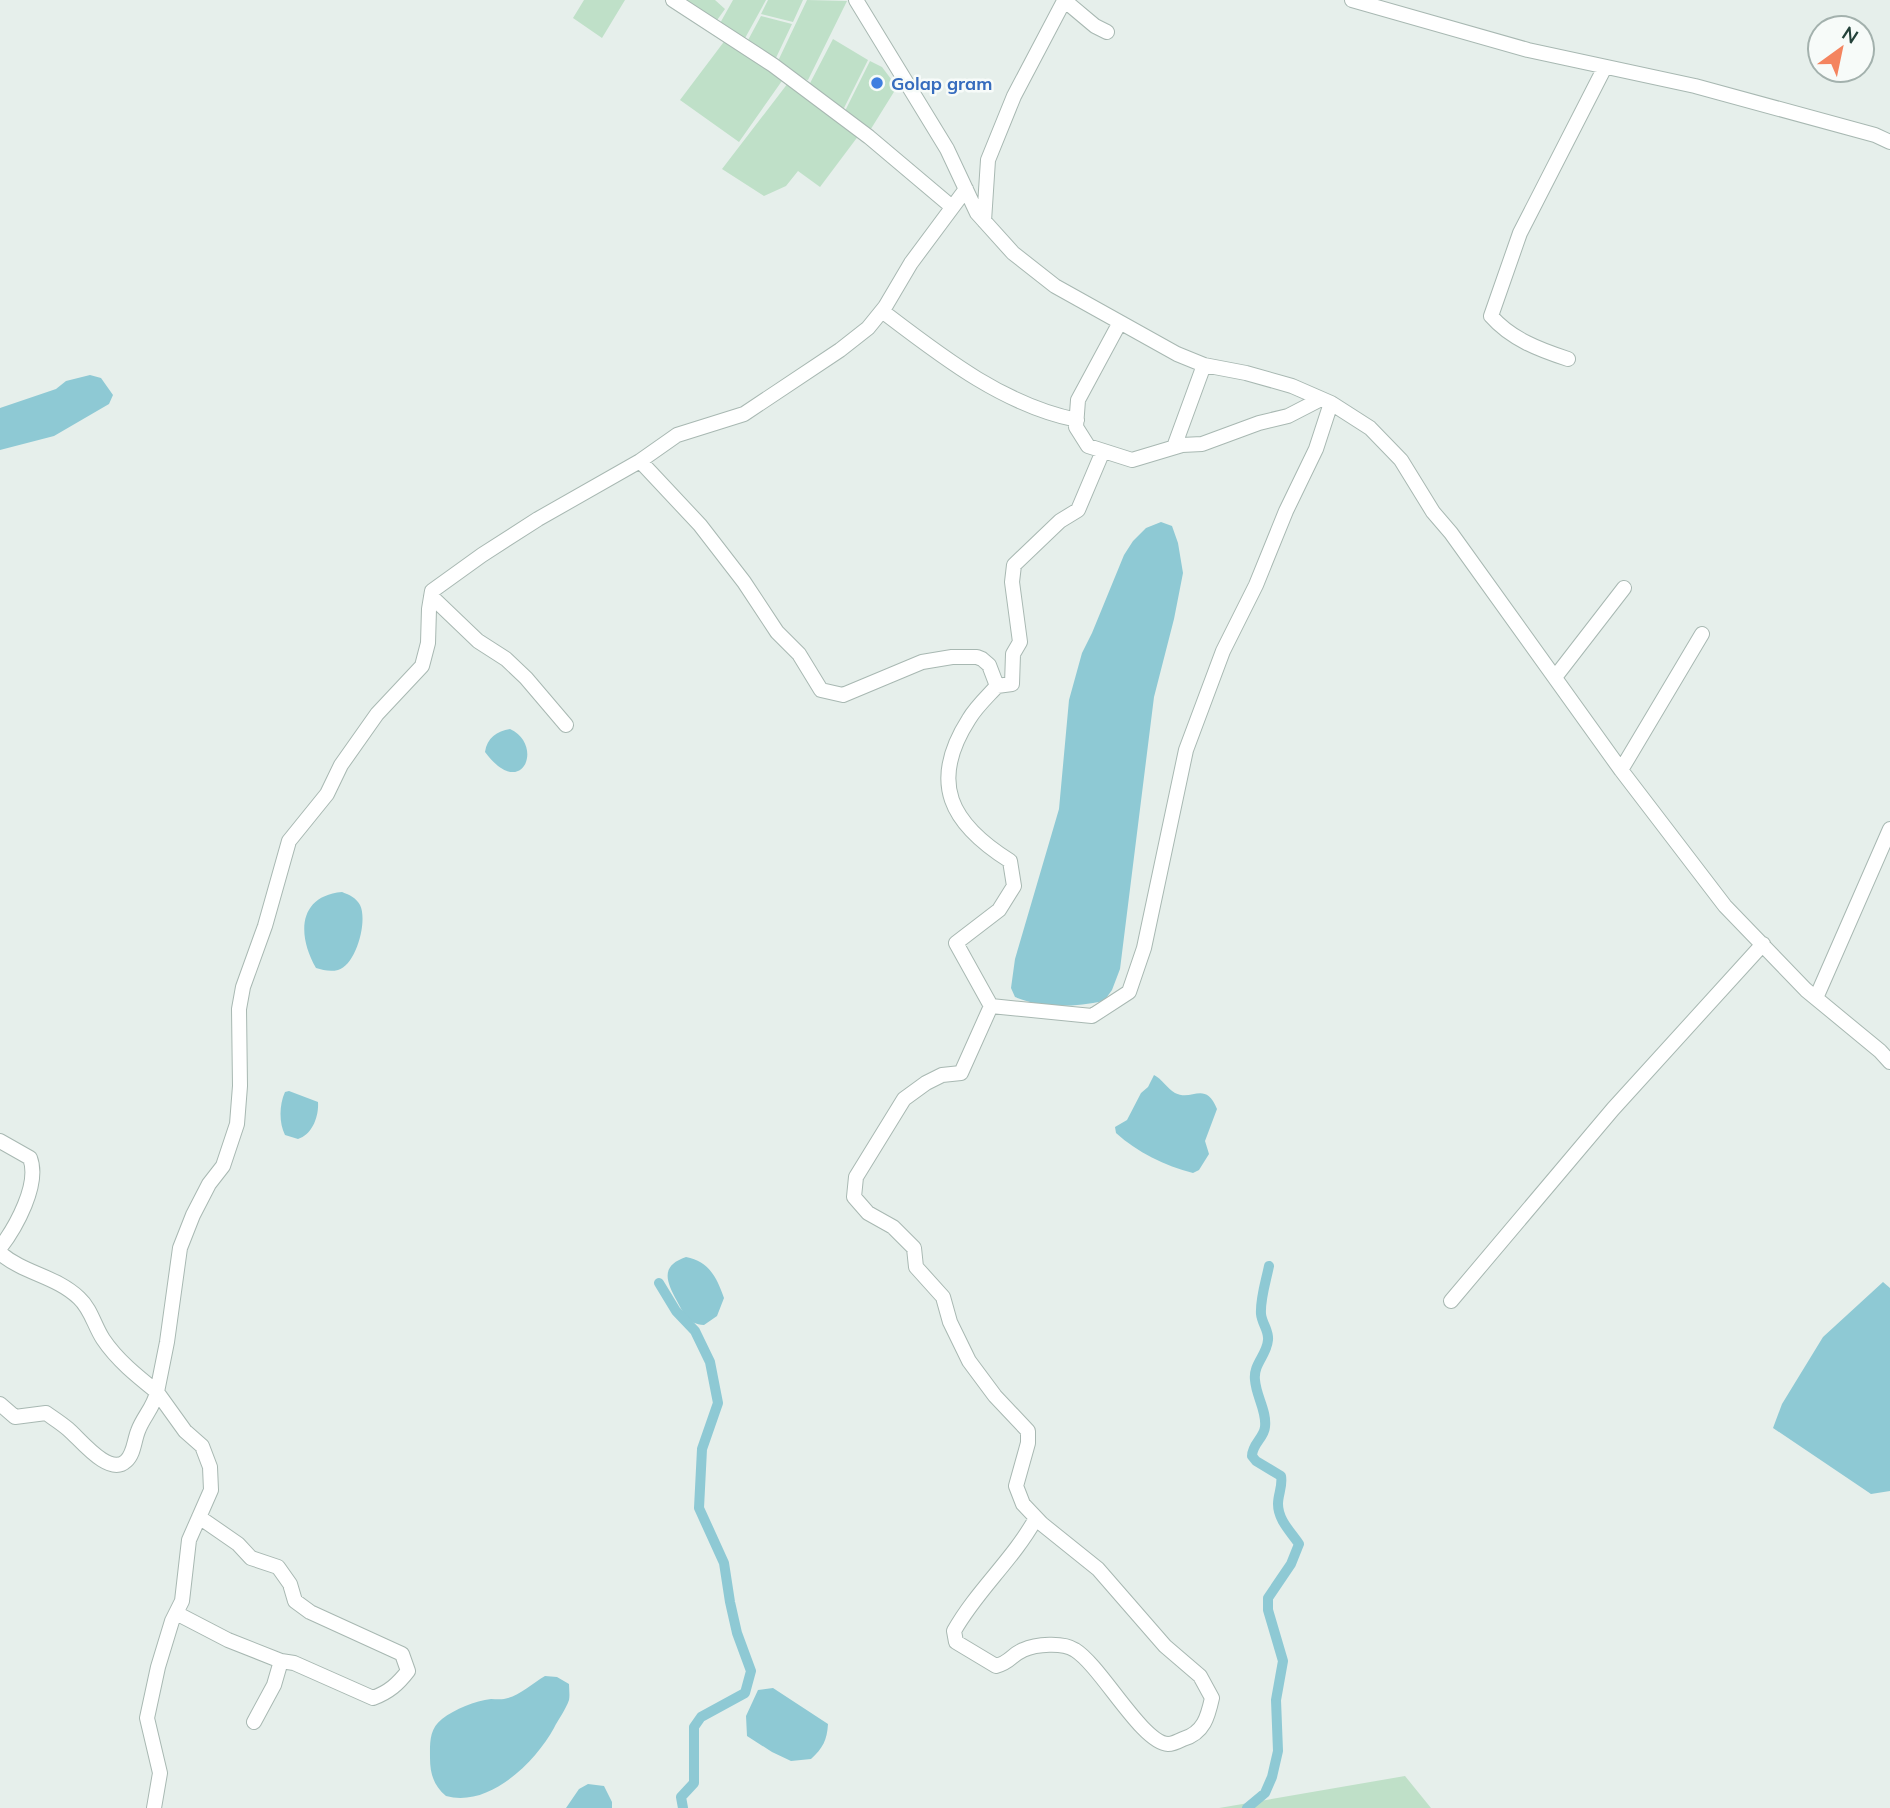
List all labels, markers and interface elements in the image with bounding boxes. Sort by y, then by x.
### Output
north arrow [1806,14,1876,84]
text: N [1838,21,1863,49]
place label: Golap gram [891,72,992,95]
marker: Golap gram [869,75,885,91]

